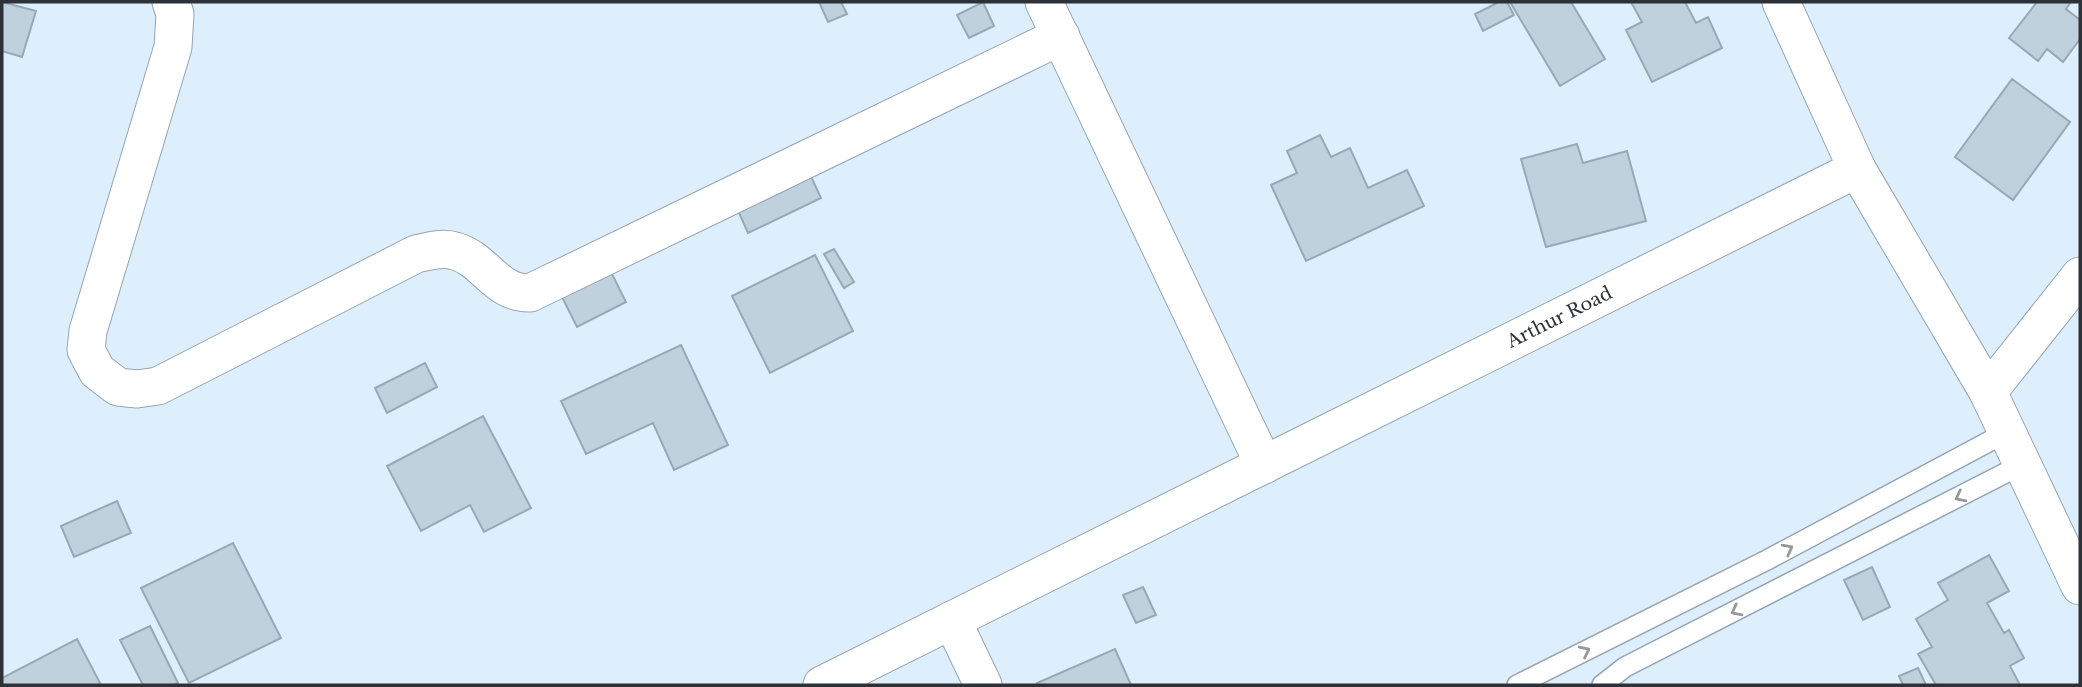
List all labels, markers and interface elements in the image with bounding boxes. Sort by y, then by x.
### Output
street label: Arthur Road [1502,282,1616,353]
one-way arrow [1955,488,1968,502]
one-way arrow [1781,544,1793,557]
one-way arrow [1731,603,1743,617]
one-way arrow [1578,645,1590,659]

